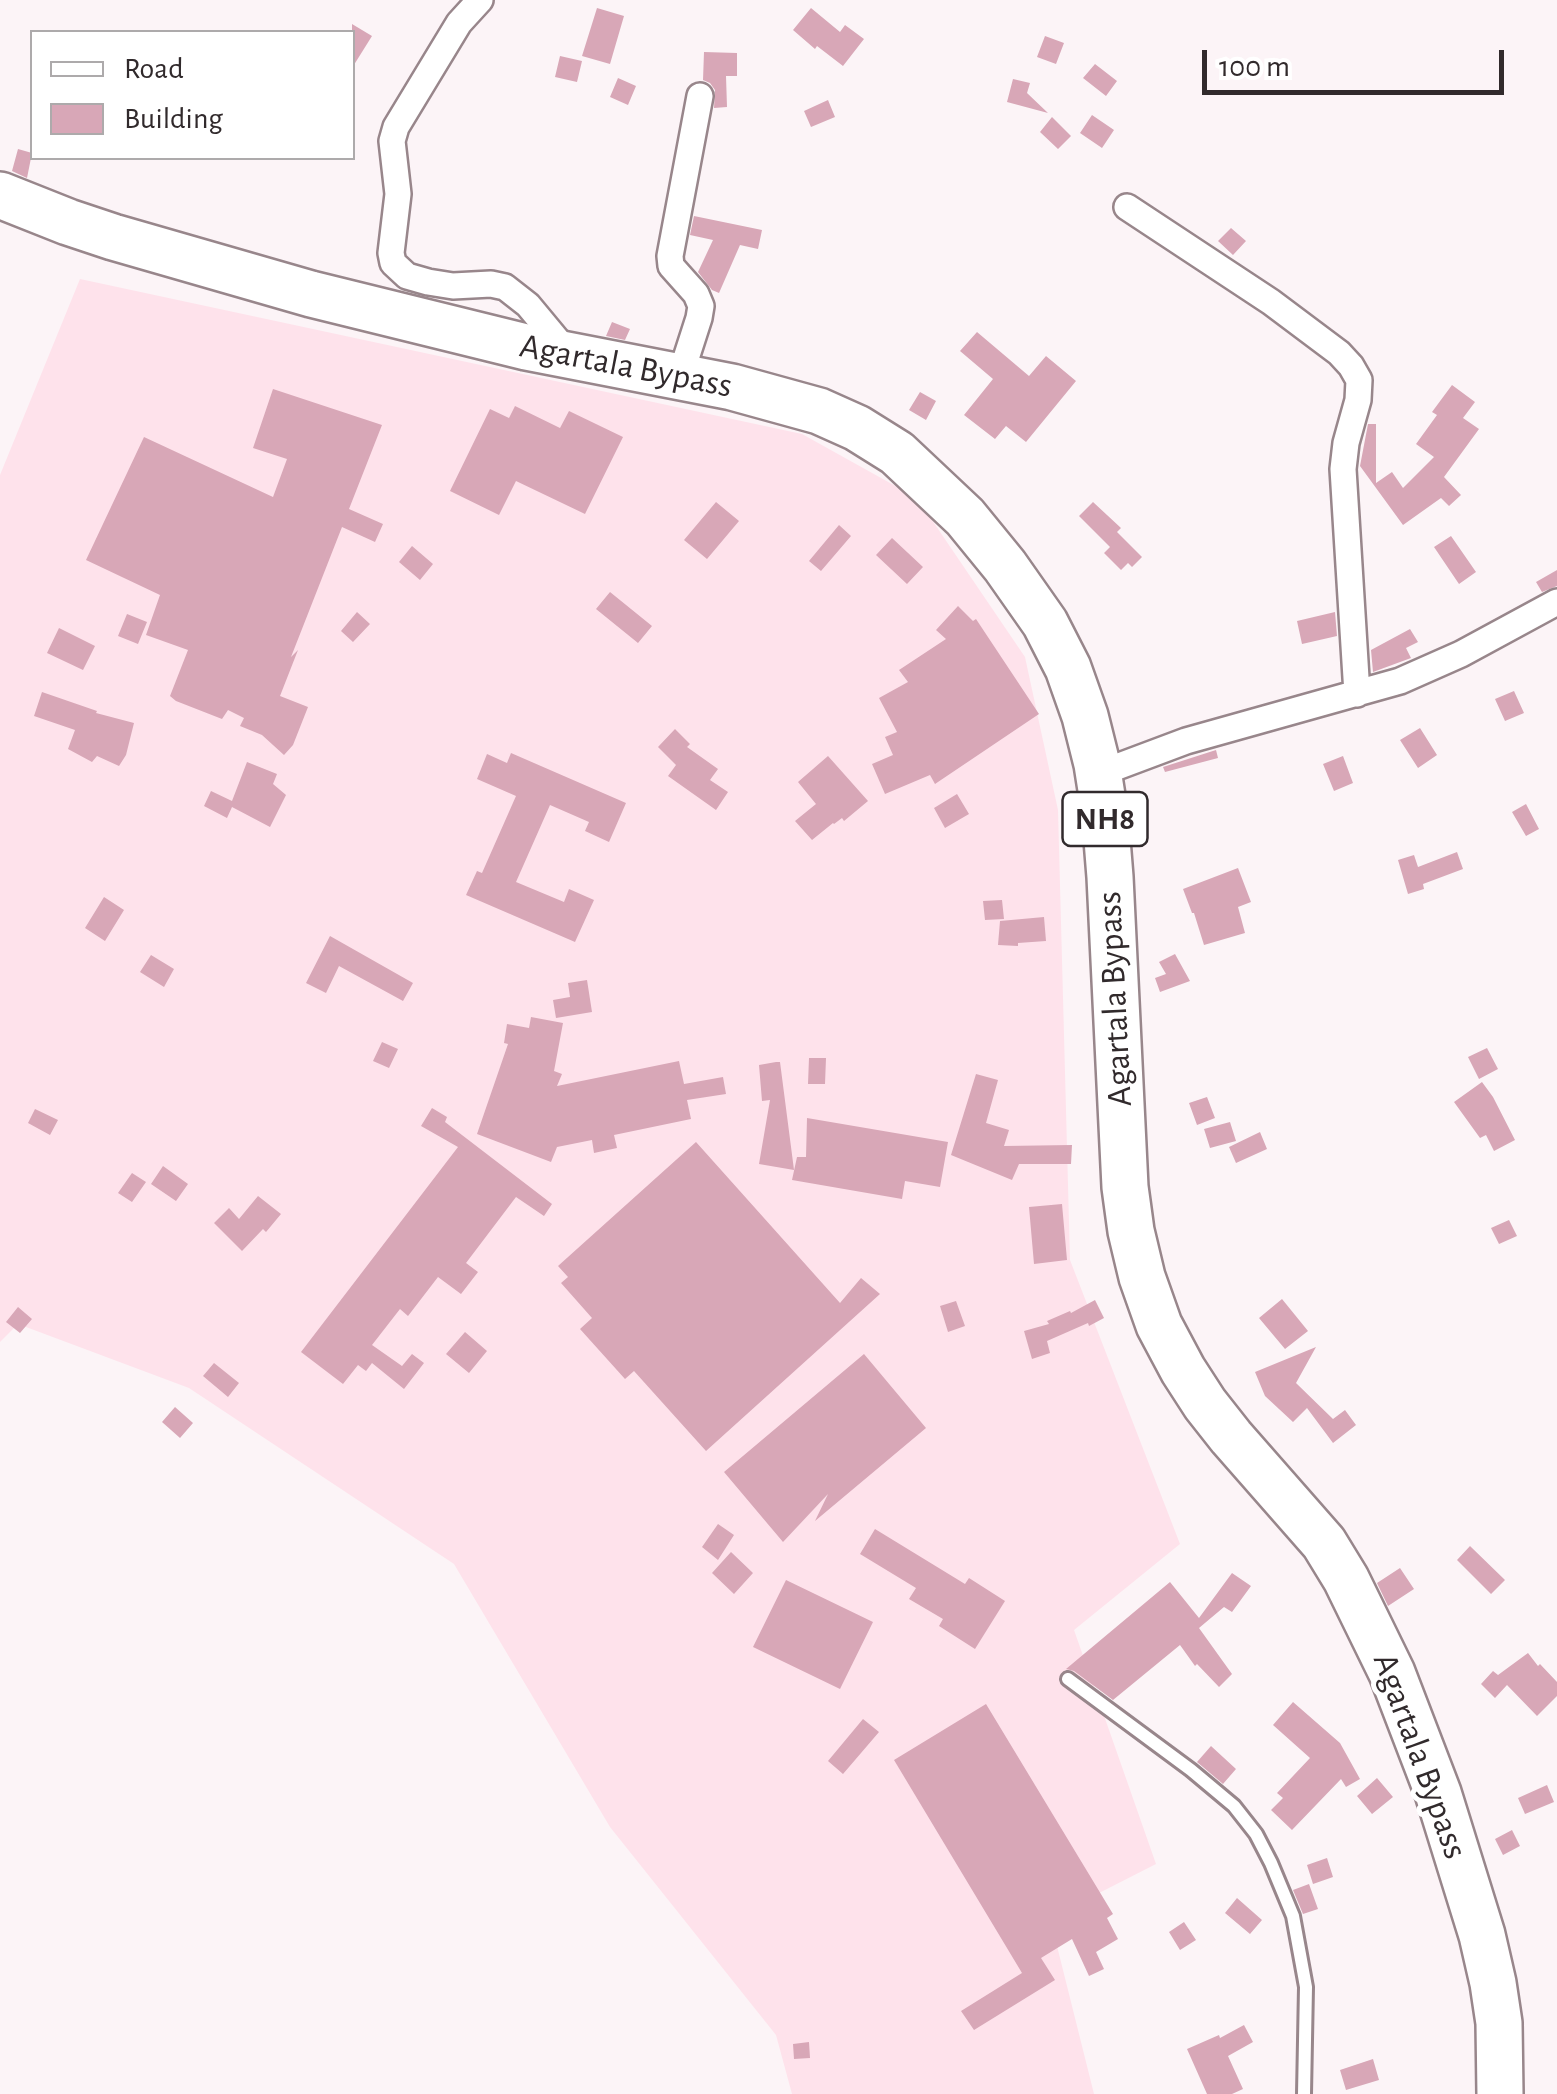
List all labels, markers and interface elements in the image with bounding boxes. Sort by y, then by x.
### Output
legend [30,30,355,160]
scale bar [1207,30,1510,92]
text: 100 m [1219,52,1290,82]
text: Road [124,54,184,84]
text: Building [124,104,223,134]
street label: Agartala Bypass [516,325,736,407]
road number: NH8 [1062,792,1148,846]
street label: Agartala Bypass [1088,890,1142,1108]
street label: Agartala Bypass [1363,1648,1477,1864]

